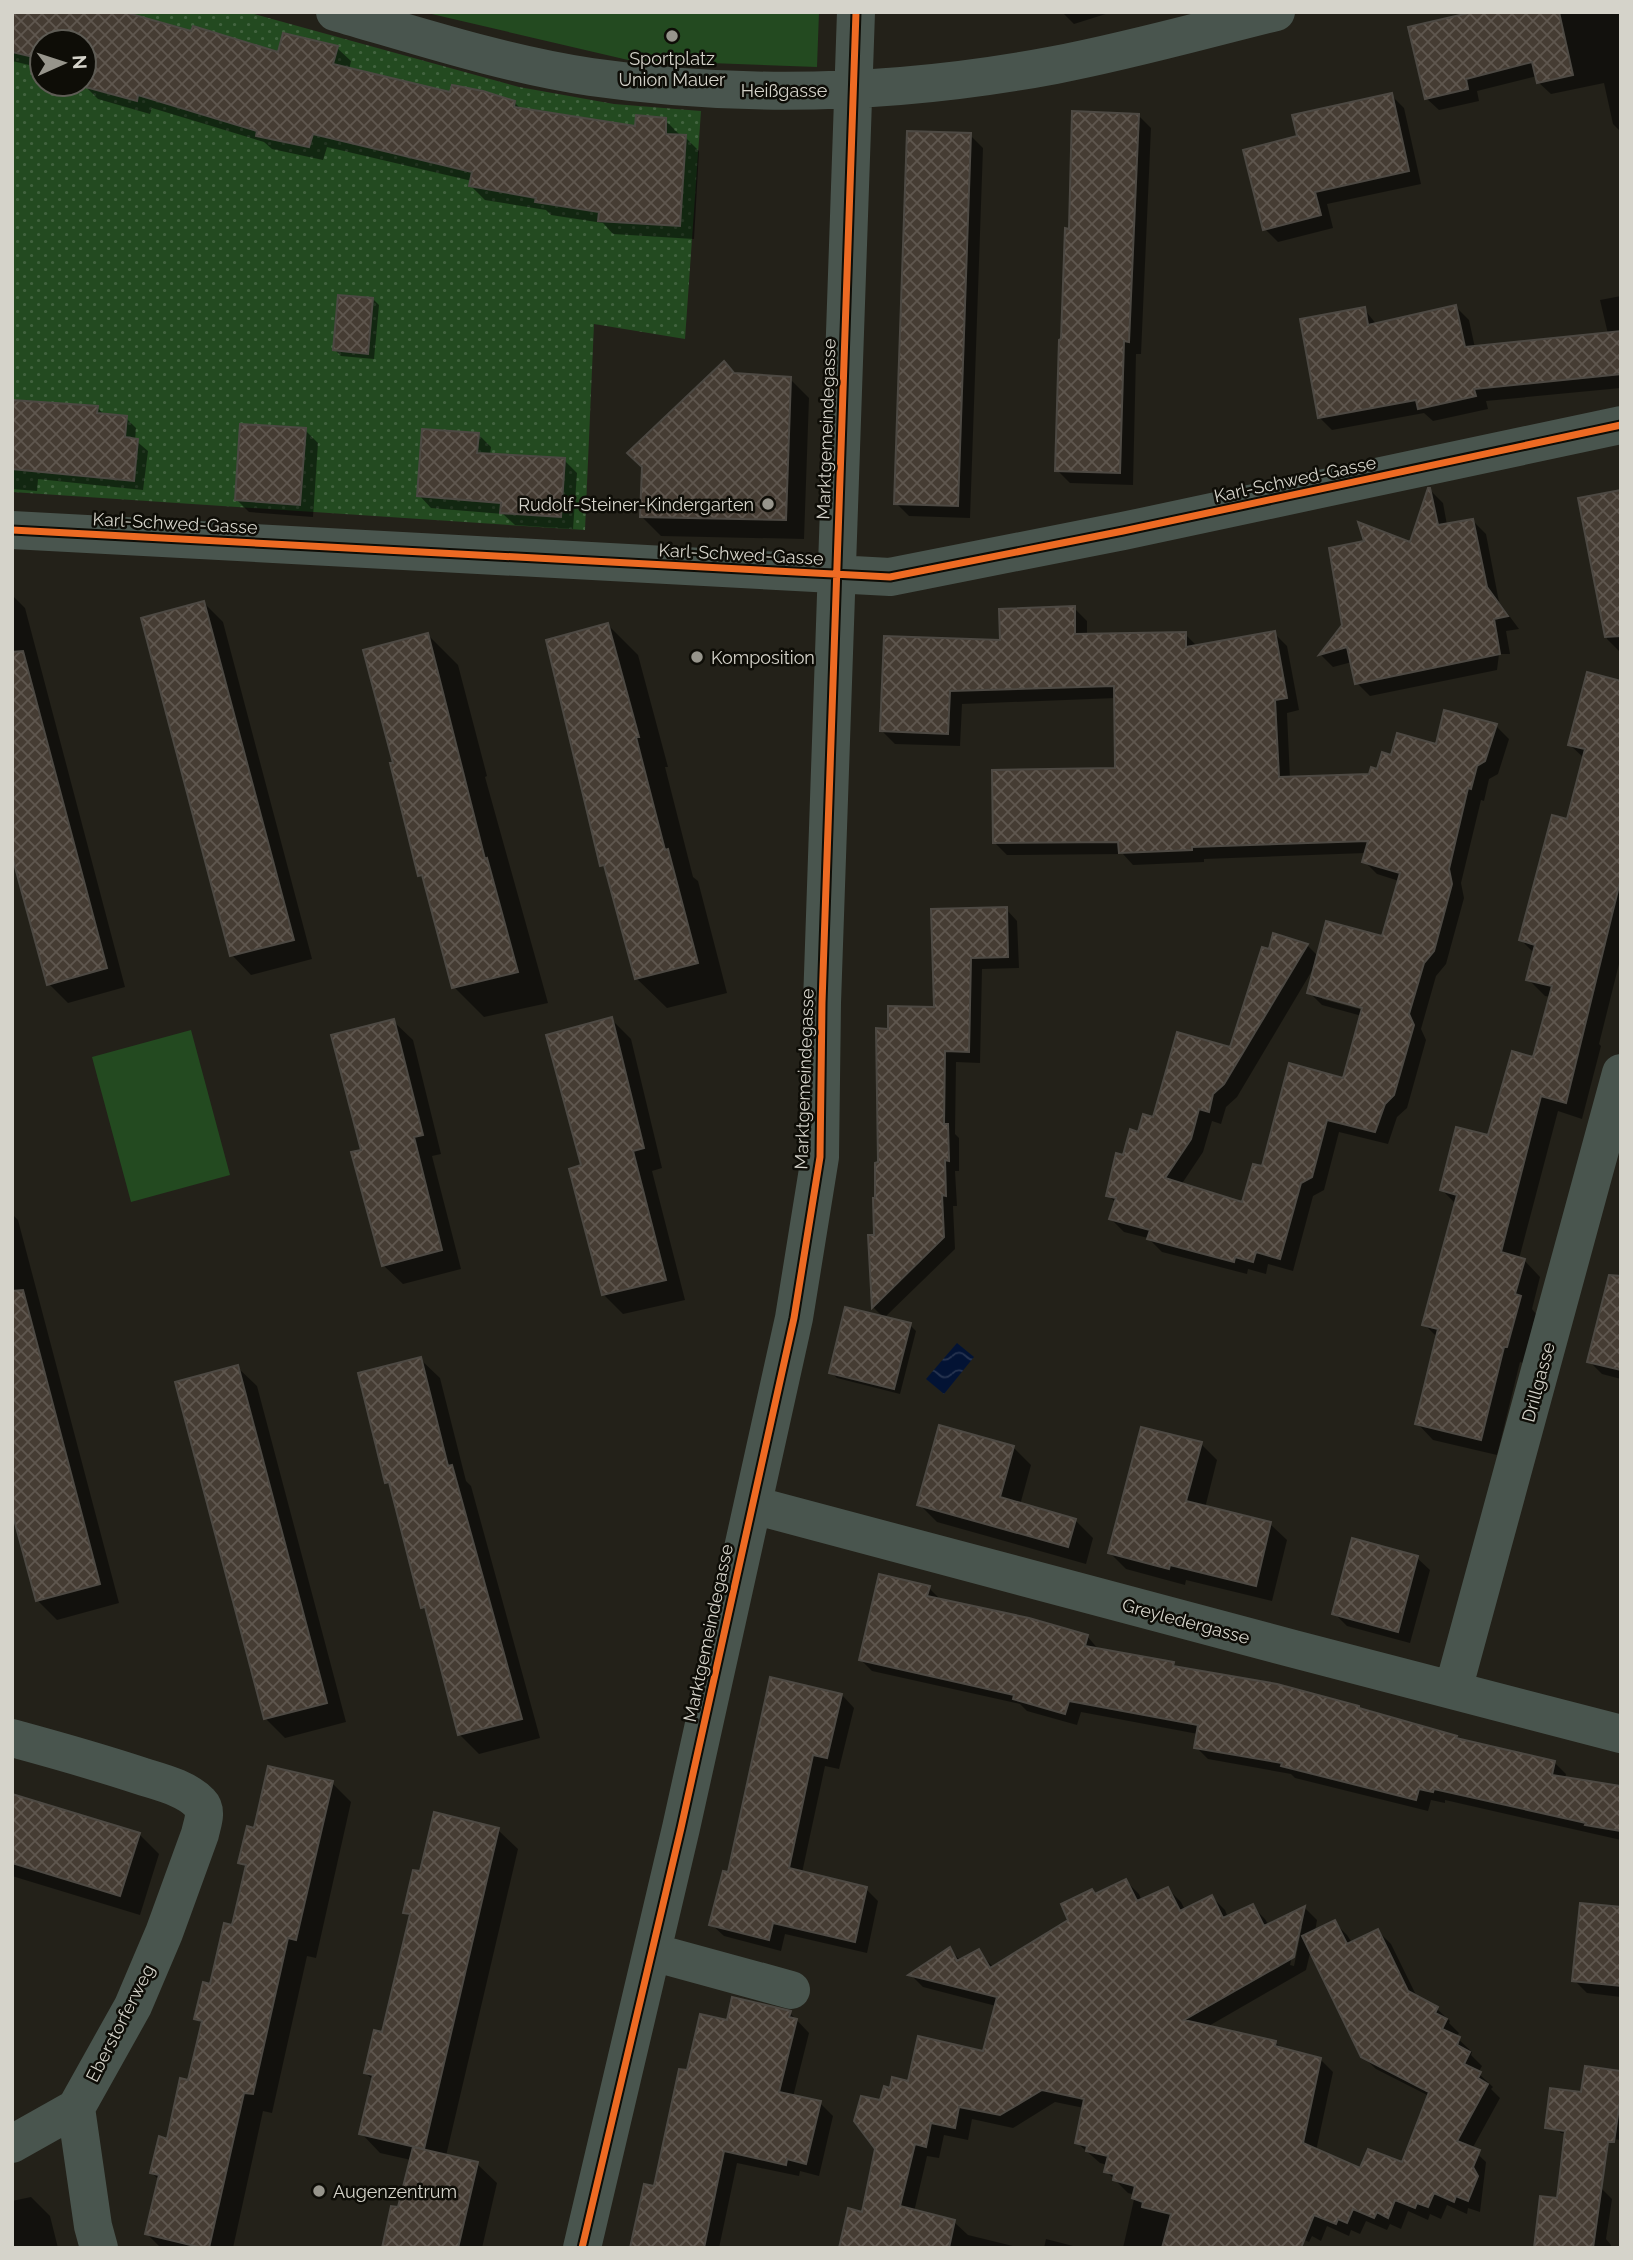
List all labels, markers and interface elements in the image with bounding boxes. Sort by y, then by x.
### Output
north arrow [28,28,98,98]
marker: Sportplatz Union Mauer [664,28,680,44]
place label: Sportplatz Union Mauer [619,48,726,90]
text: N [69,54,91,70]
street label: Heißgasse [741,80,828,101]
street label: Marktgemeindegasse [812,338,840,520]
street label: Karl-Schwed-Gasse [1212,451,1378,506]
place label: Rudolf-Steiner-Kindergarten [518,494,754,515]
marker: Rudolf-Steiner-Kindergarten [760,496,776,512]
street label: Karl-Schwed-Gasse [92,508,259,538]
street label: Karl-Schwed-Gasse [658,539,825,569]
place label: Komposition [711,647,815,668]
marker: Komposition [689,649,705,665]
street label: Marktgemeindegasse [790,988,818,1170]
street label: Drillgasse [1517,1339,1559,1424]
street label: Marktgemeindegasse [679,1542,737,1724]
street label: Greyledergasse [1120,1594,1252,1648]
street label: Eberstorferweg [81,1961,159,2085]
place label: Augenzentrum [333,2181,457,2202]
marker: Augenzentrum [311,2183,327,2199]

